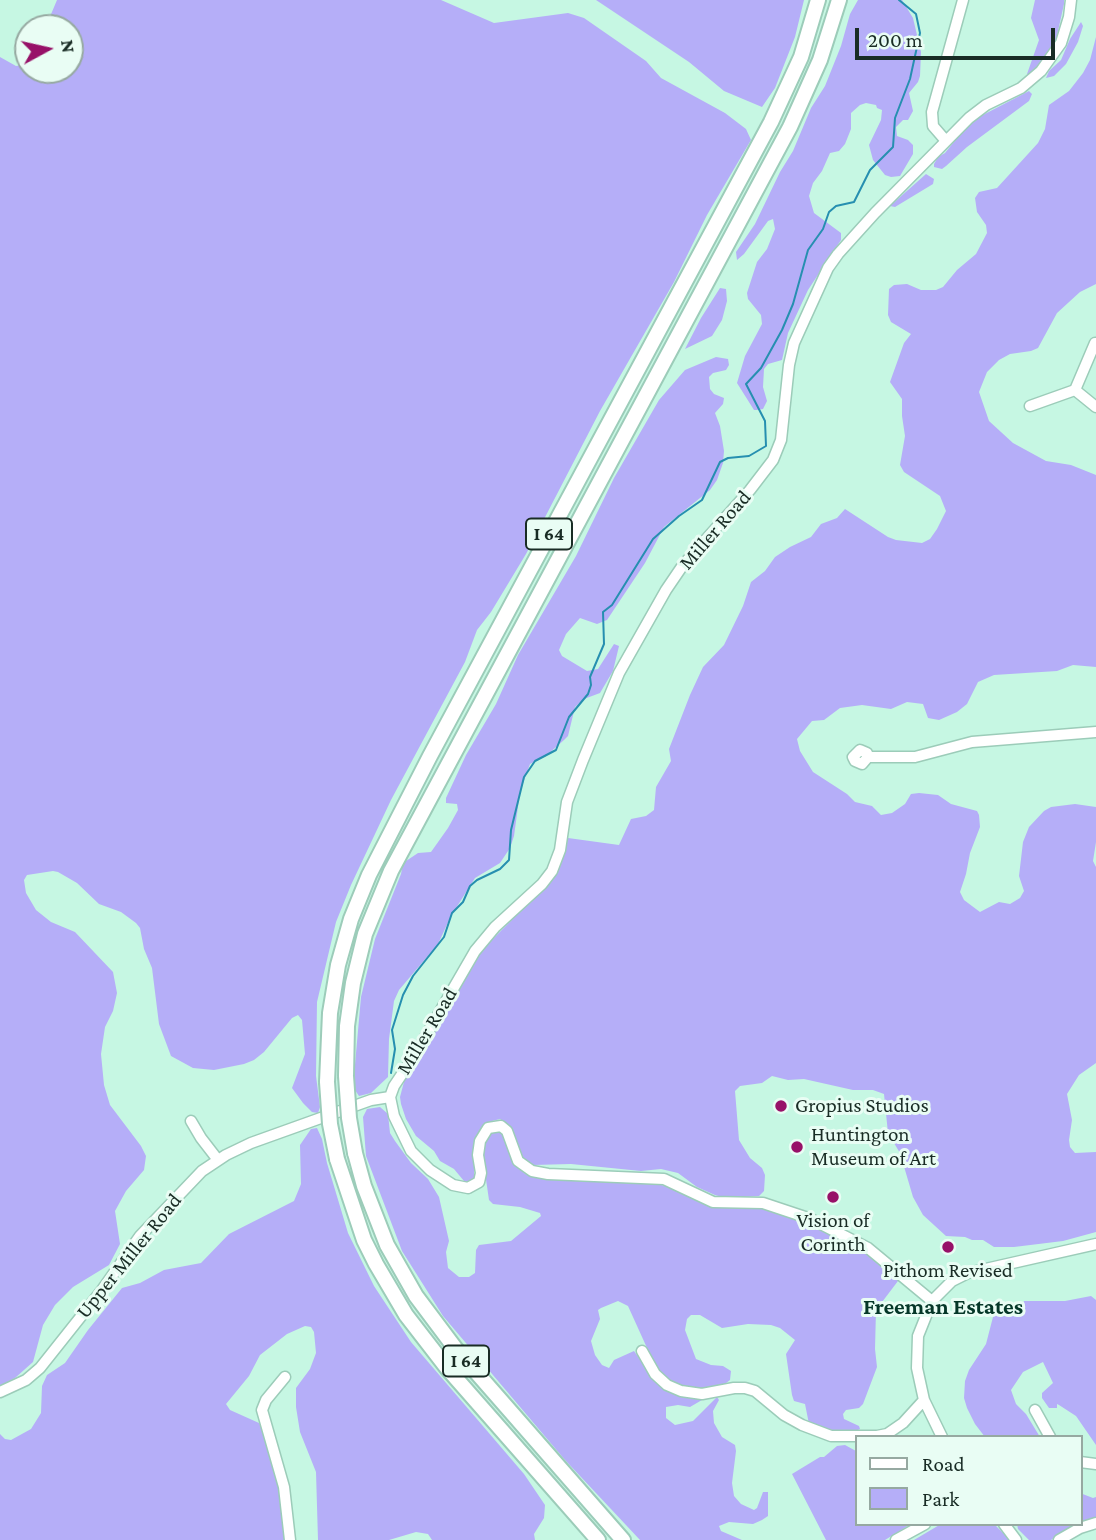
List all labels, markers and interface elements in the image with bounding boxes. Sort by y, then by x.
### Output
north arrow [14,14,84,84]
scale bar [858,14,1058,58]
text: 200 m [868,28,923,52]
text: N [57,38,80,54]
street label: Miller Road [674,485,756,575]
road number: I 64 [526,519,572,550]
street label: Miller Road [391,983,463,1079]
place label: Gropius Studios [795,1093,929,1119]
marker: Gropius Studios [773,1098,789,1114]
place label: Huntington Museum of Art [811,1122,936,1172]
marker: Huntington Museum of Art [789,1139,805,1155]
street label: Upper Miller Road [71,1188,187,1324]
marker: Vision of Corinth [825,1189,841,1205]
place label: Vision of Corinth [796,1208,870,1258]
marker: Pithom Revised [940,1239,956,1255]
place label: Pithom Revised [883,1258,1013,1284]
district label: Freeman Estates [863,1293,1023,1321]
road number: I 64 [443,1345,489,1376]
legend [855,1435,1082,1526]
text: Road [922,1452,965,1476]
text: Park [922,1487,959,1511]

